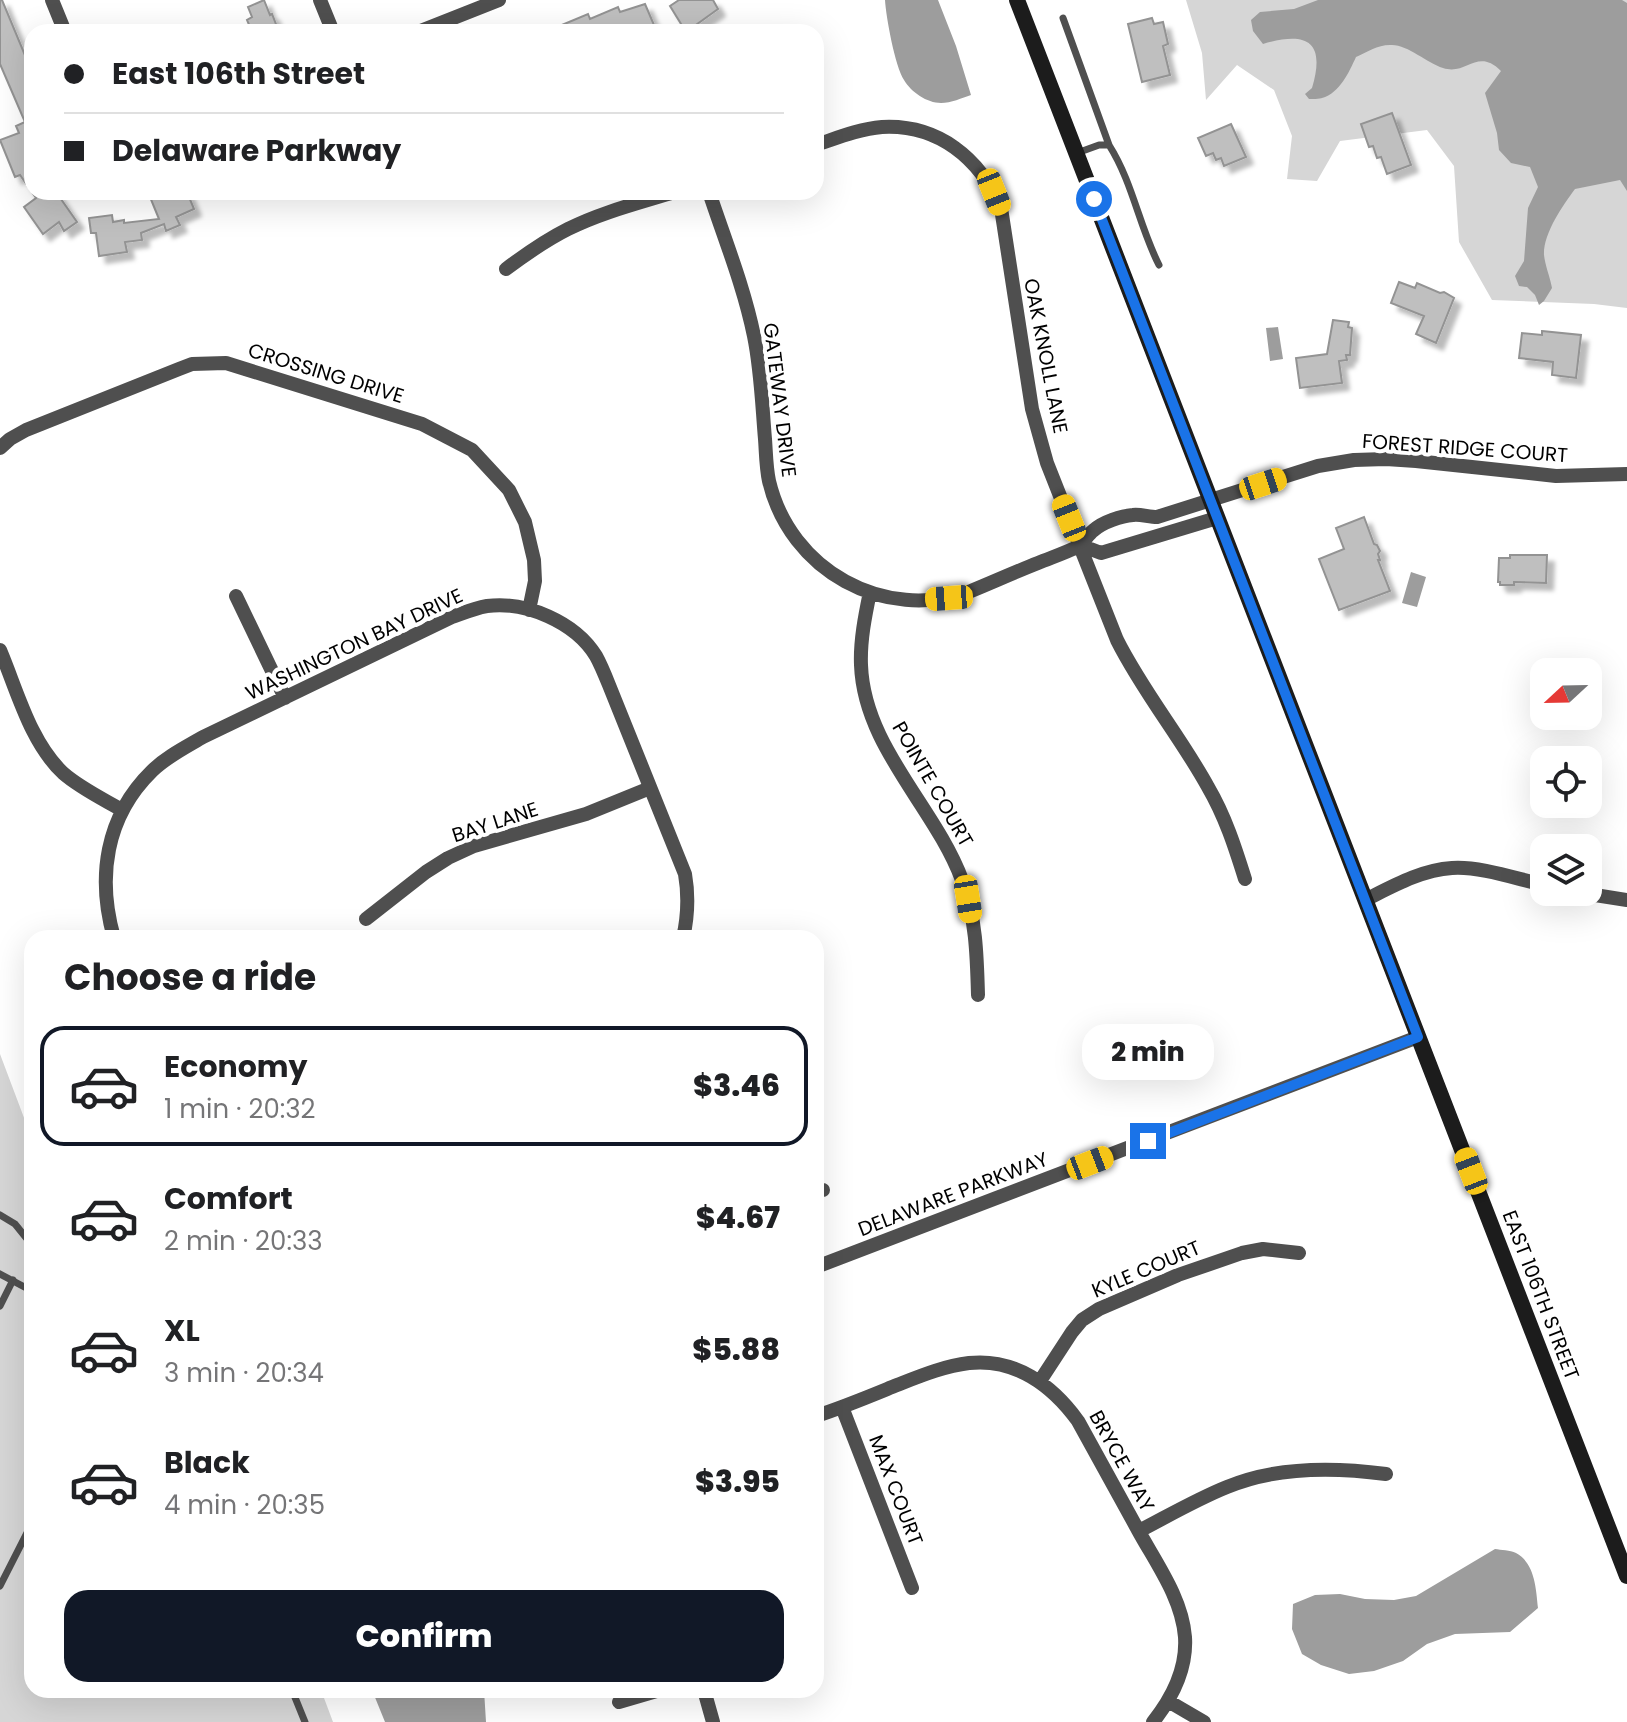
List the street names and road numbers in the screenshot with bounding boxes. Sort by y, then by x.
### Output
street label: OAK KNOLL LANE [1017,276,1075,436]
street label: GATEWAY DRIVE [757,321,803,479]
street label: CROSSING DRIVE [245,336,407,410]
street label: FOREST RIDGE COURT [1361,427,1569,469]
street label: WASHINGTON BAY DRIVE [241,581,467,707]
street label: POINTE COURT [886,716,980,852]
street label: BAY LANE [448,795,542,849]
street label: DELAWARE PARKWAY [854,1145,1052,1243]
street label: EAST 106TH STREET [1496,1206,1586,1384]
street label: KYLE COURT [1087,1233,1205,1304]
street label: BRYCE WAY [1083,1405,1162,1517]
street label: MAX COURT [862,1431,930,1549]

